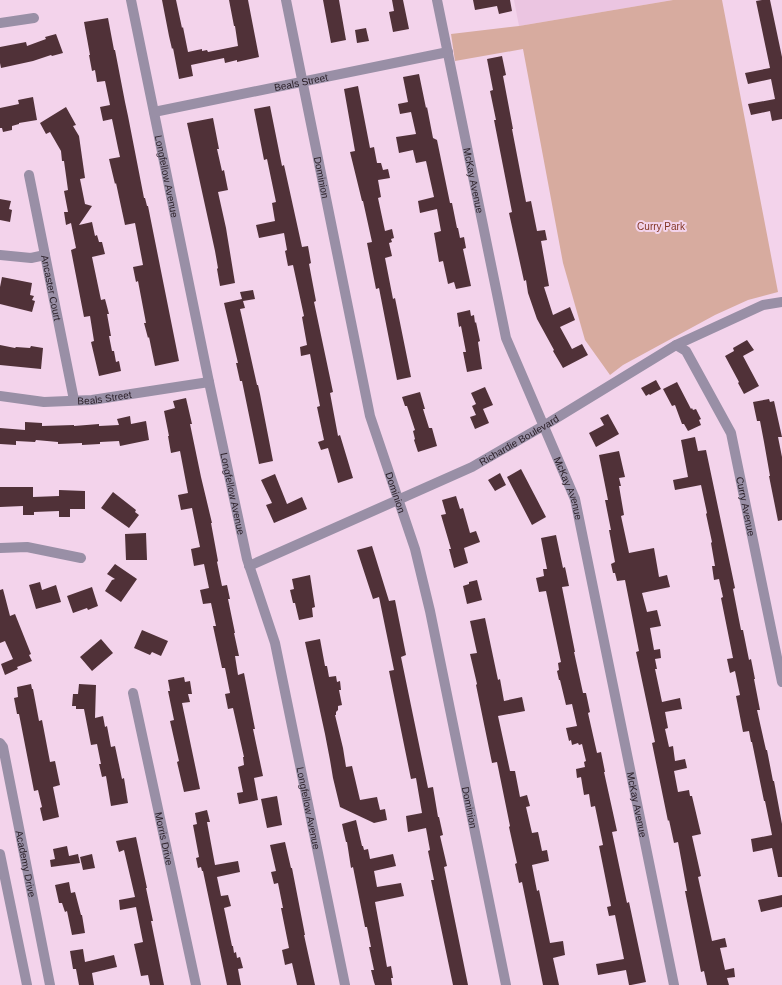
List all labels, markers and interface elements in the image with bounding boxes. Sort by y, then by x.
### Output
street label: Beals Street [273,72,329,93]
street label: Longfellow Avenue [153,134,180,219]
street label: McKay Avenue [461,147,485,215]
street label: Dominion [312,156,331,199]
park label: Curry Park [637,221,686,232]
street label: Ancaster Court [39,254,63,322]
street label: Beals Street [77,389,132,407]
street label: Richardie Boulevard [477,413,561,468]
street label: Longfellow Avenue [218,452,247,536]
street label: McKay Avenue [552,455,584,521]
street label: Dominion [383,471,407,514]
street label: Curry Avenue [734,476,757,538]
street label: Longfellow Avenue [295,766,322,851]
street label: McKay Avenue [625,771,649,839]
street label: Dominion [460,786,479,829]
street label: Morris Drive [153,811,175,867]
street label: Academy Drive [14,829,38,899]

